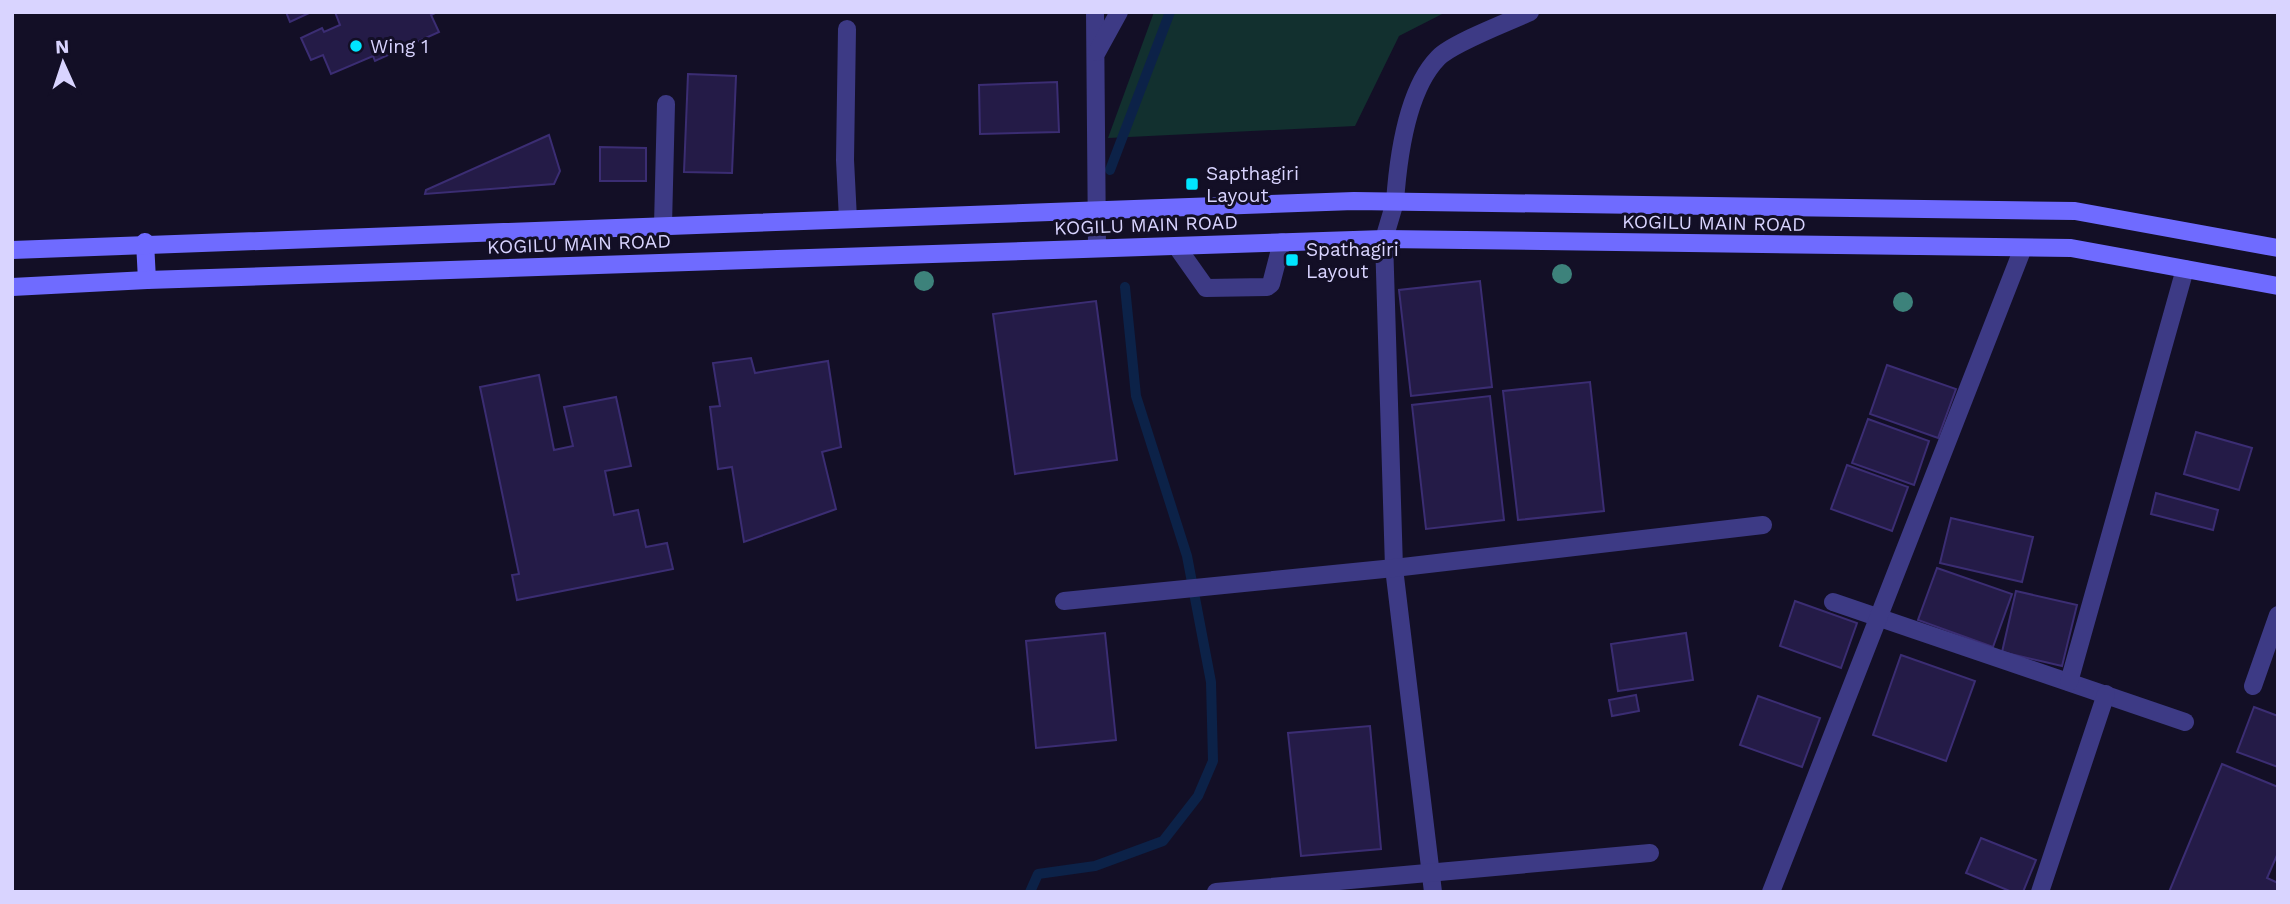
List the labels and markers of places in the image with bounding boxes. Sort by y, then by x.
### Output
place label: Wing 1 [370,35,429,58]
marker: Wing 1 [348,38,364,54]
place label: Sapthagiri Layout [1206,162,1299,207]
marker: Sapthagiri Layout [1184,176,1200,192]
place label: Spathagiri Layout [1306,238,1399,283]
marker: Spathagiri Layout [1284,252,1300,268]

